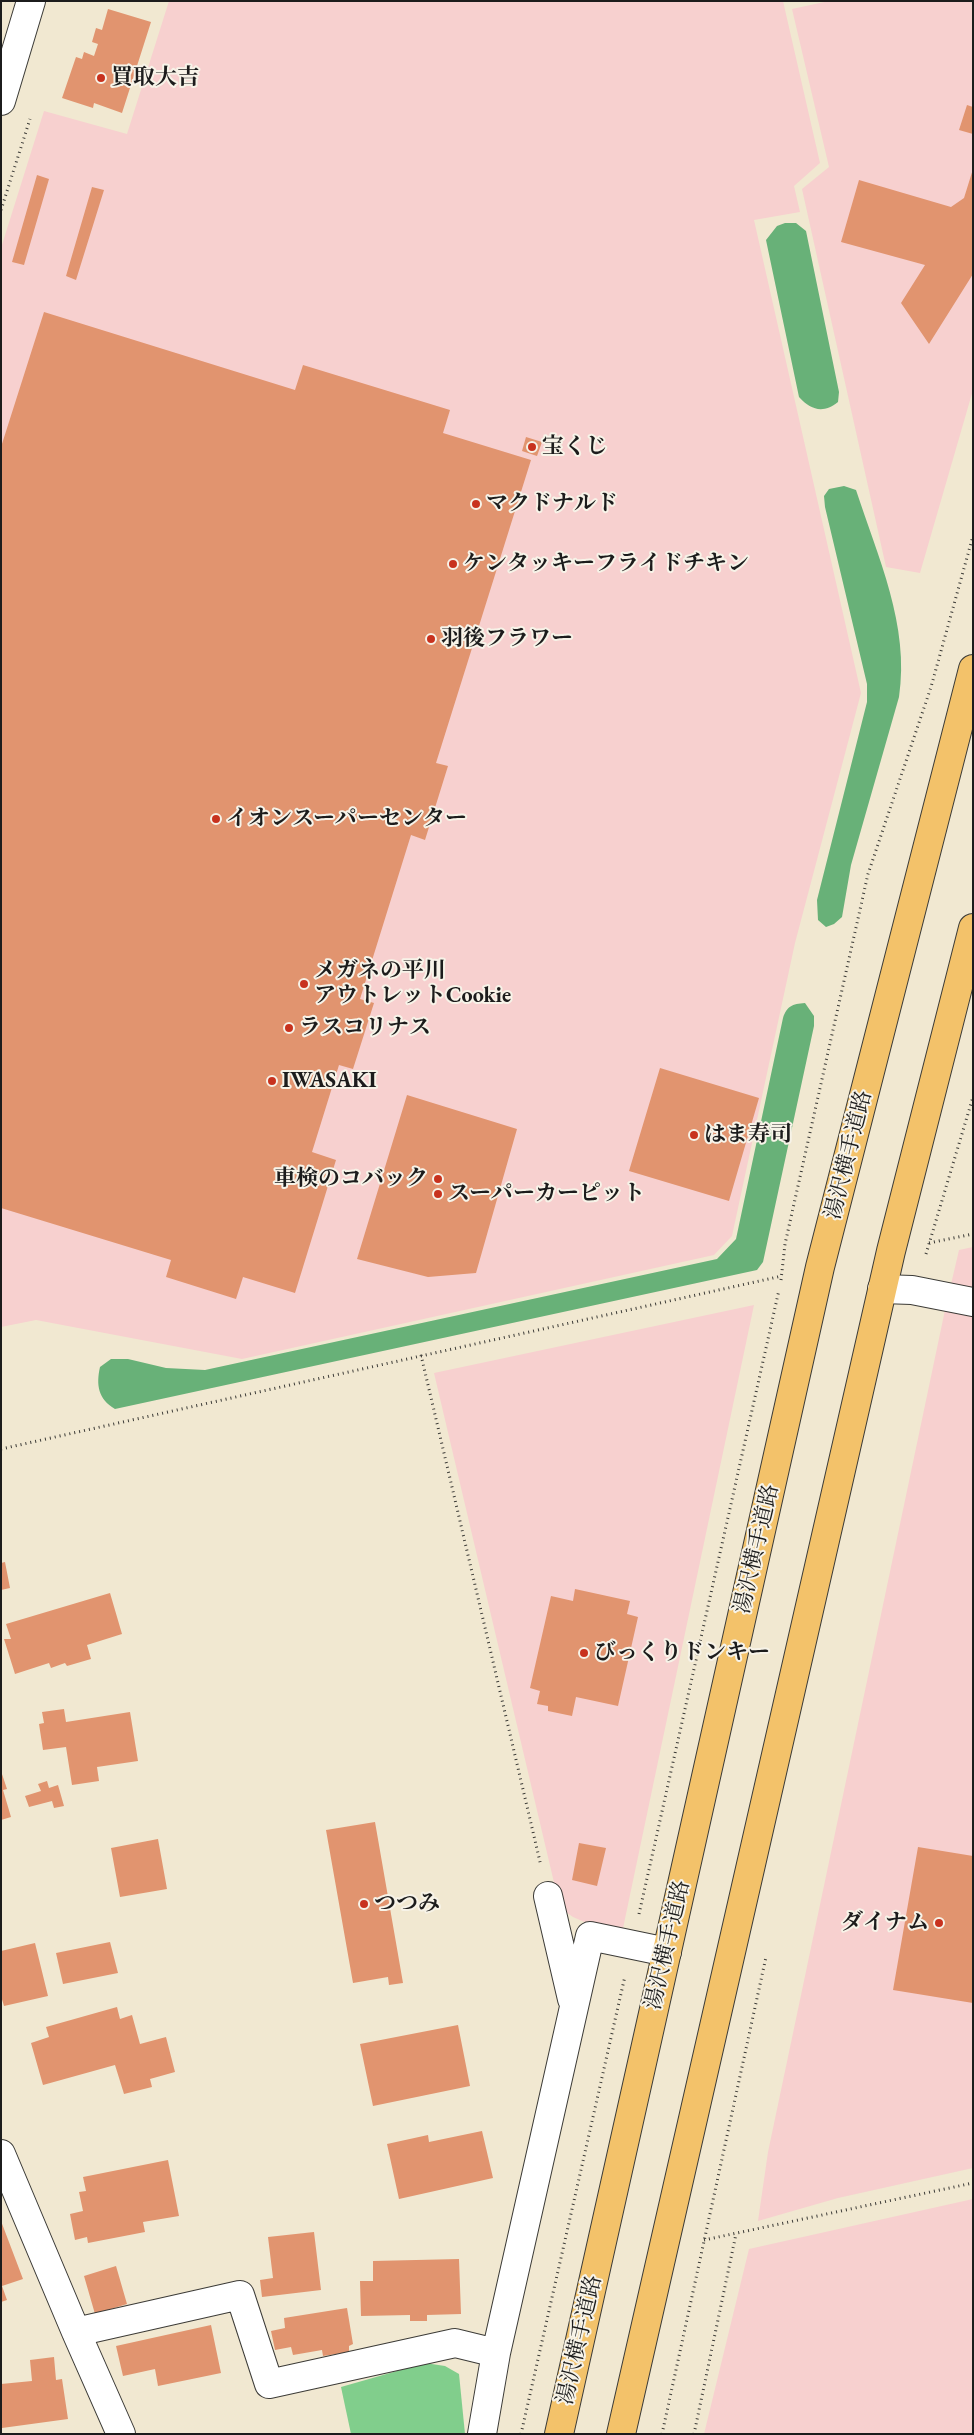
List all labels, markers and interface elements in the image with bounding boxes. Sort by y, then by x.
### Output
place label: 買取大吉 [111,65,199,91]
marker: 買取大吉 [95,72,107,84]
place label: 宝くじ [542,434,608,460]
marker: 宝くじ [526,441,538,453]
place label: マクドナルド [486,491,618,517]
marker: マクドナルド [470,498,482,510]
place label: ケンタッキーフライドチキン [463,551,749,577]
marker: ケンタッキーフライドチキン [447,558,459,570]
place label: 羽後フラワー [441,626,573,652]
marker: 羽後フラワー [425,633,437,645]
place label: イオンスーパーセンター [226,806,467,832]
marker: イオンスーパーセンター [210,813,222,825]
place label: メガネの平川 アウトレットCookie [314,958,511,1009]
marker: メガネの平川 アウトレットCookie [298,978,310,990]
place label: ラスコリナス [299,1015,431,1041]
marker: ラスコリナス [283,1022,295,1034]
place label: IWASAKI [282,1068,376,1094]
marker: IWASAKI [266,1075,278,1087]
street label: 湯沢横手道路 [820,1088,878,1222]
place label: はま寿司 [704,1122,792,1148]
marker: はま寿司 [688,1129,700,1141]
place label: 車検のコバック [274,1166,428,1192]
marker: 車検のコバック [432,1173,444,1185]
place label: スーパーカーピット [448,1181,645,1207]
marker: スーパーカーピット [432,1188,444,1200]
street label: 湯沢横手道路 [729,1482,785,1616]
place label: びっくりドンキー [594,1640,770,1666]
marker: びっくりドンキー [578,1647,590,1659]
street label: 湯沢横手道路 [640,1878,696,2012]
place label: つつみ [374,1891,440,1917]
marker: つつみ [358,1898,370,1910]
place label: ダイナム [841,1910,929,1936]
marker: ダイナム [933,1917,945,1929]
street label: 湯沢横手道路 [552,2273,608,2407]

